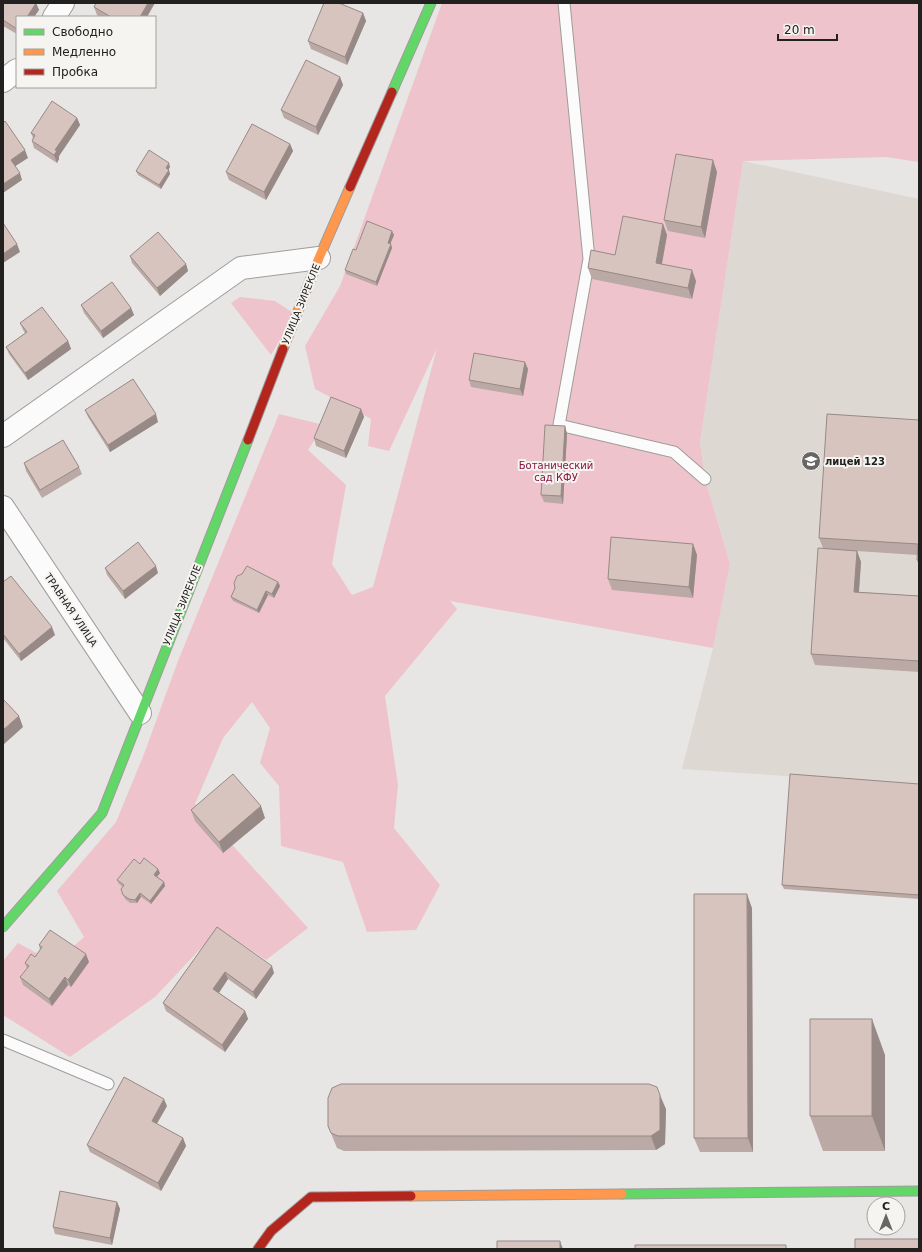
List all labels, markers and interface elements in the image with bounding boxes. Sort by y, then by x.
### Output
legend [16,16,156,88]
scale bar [778,16,837,42]
text: 20 m [784,23,815,37]
text: Свободно [52,25,113,39]
text: Медленно [52,45,116,59]
text: Пробка [52,65,98,79]
street label: УЛИЦА ЗИРЕКЛЕ [280,262,322,346]
school or university icon: лицей 123 [800,450,822,472]
place label: лицей 123 [825,456,885,467]
park label: Ботанический сад КФУ [519,460,593,483]
street label: УЛИЦА ЗИРЕКЛЕ [161,563,203,647]
street label: ТРАВНАЯ УЛИЦА [42,570,100,649]
north arrow [866,1196,906,1236]
text: С [882,1200,890,1213]

